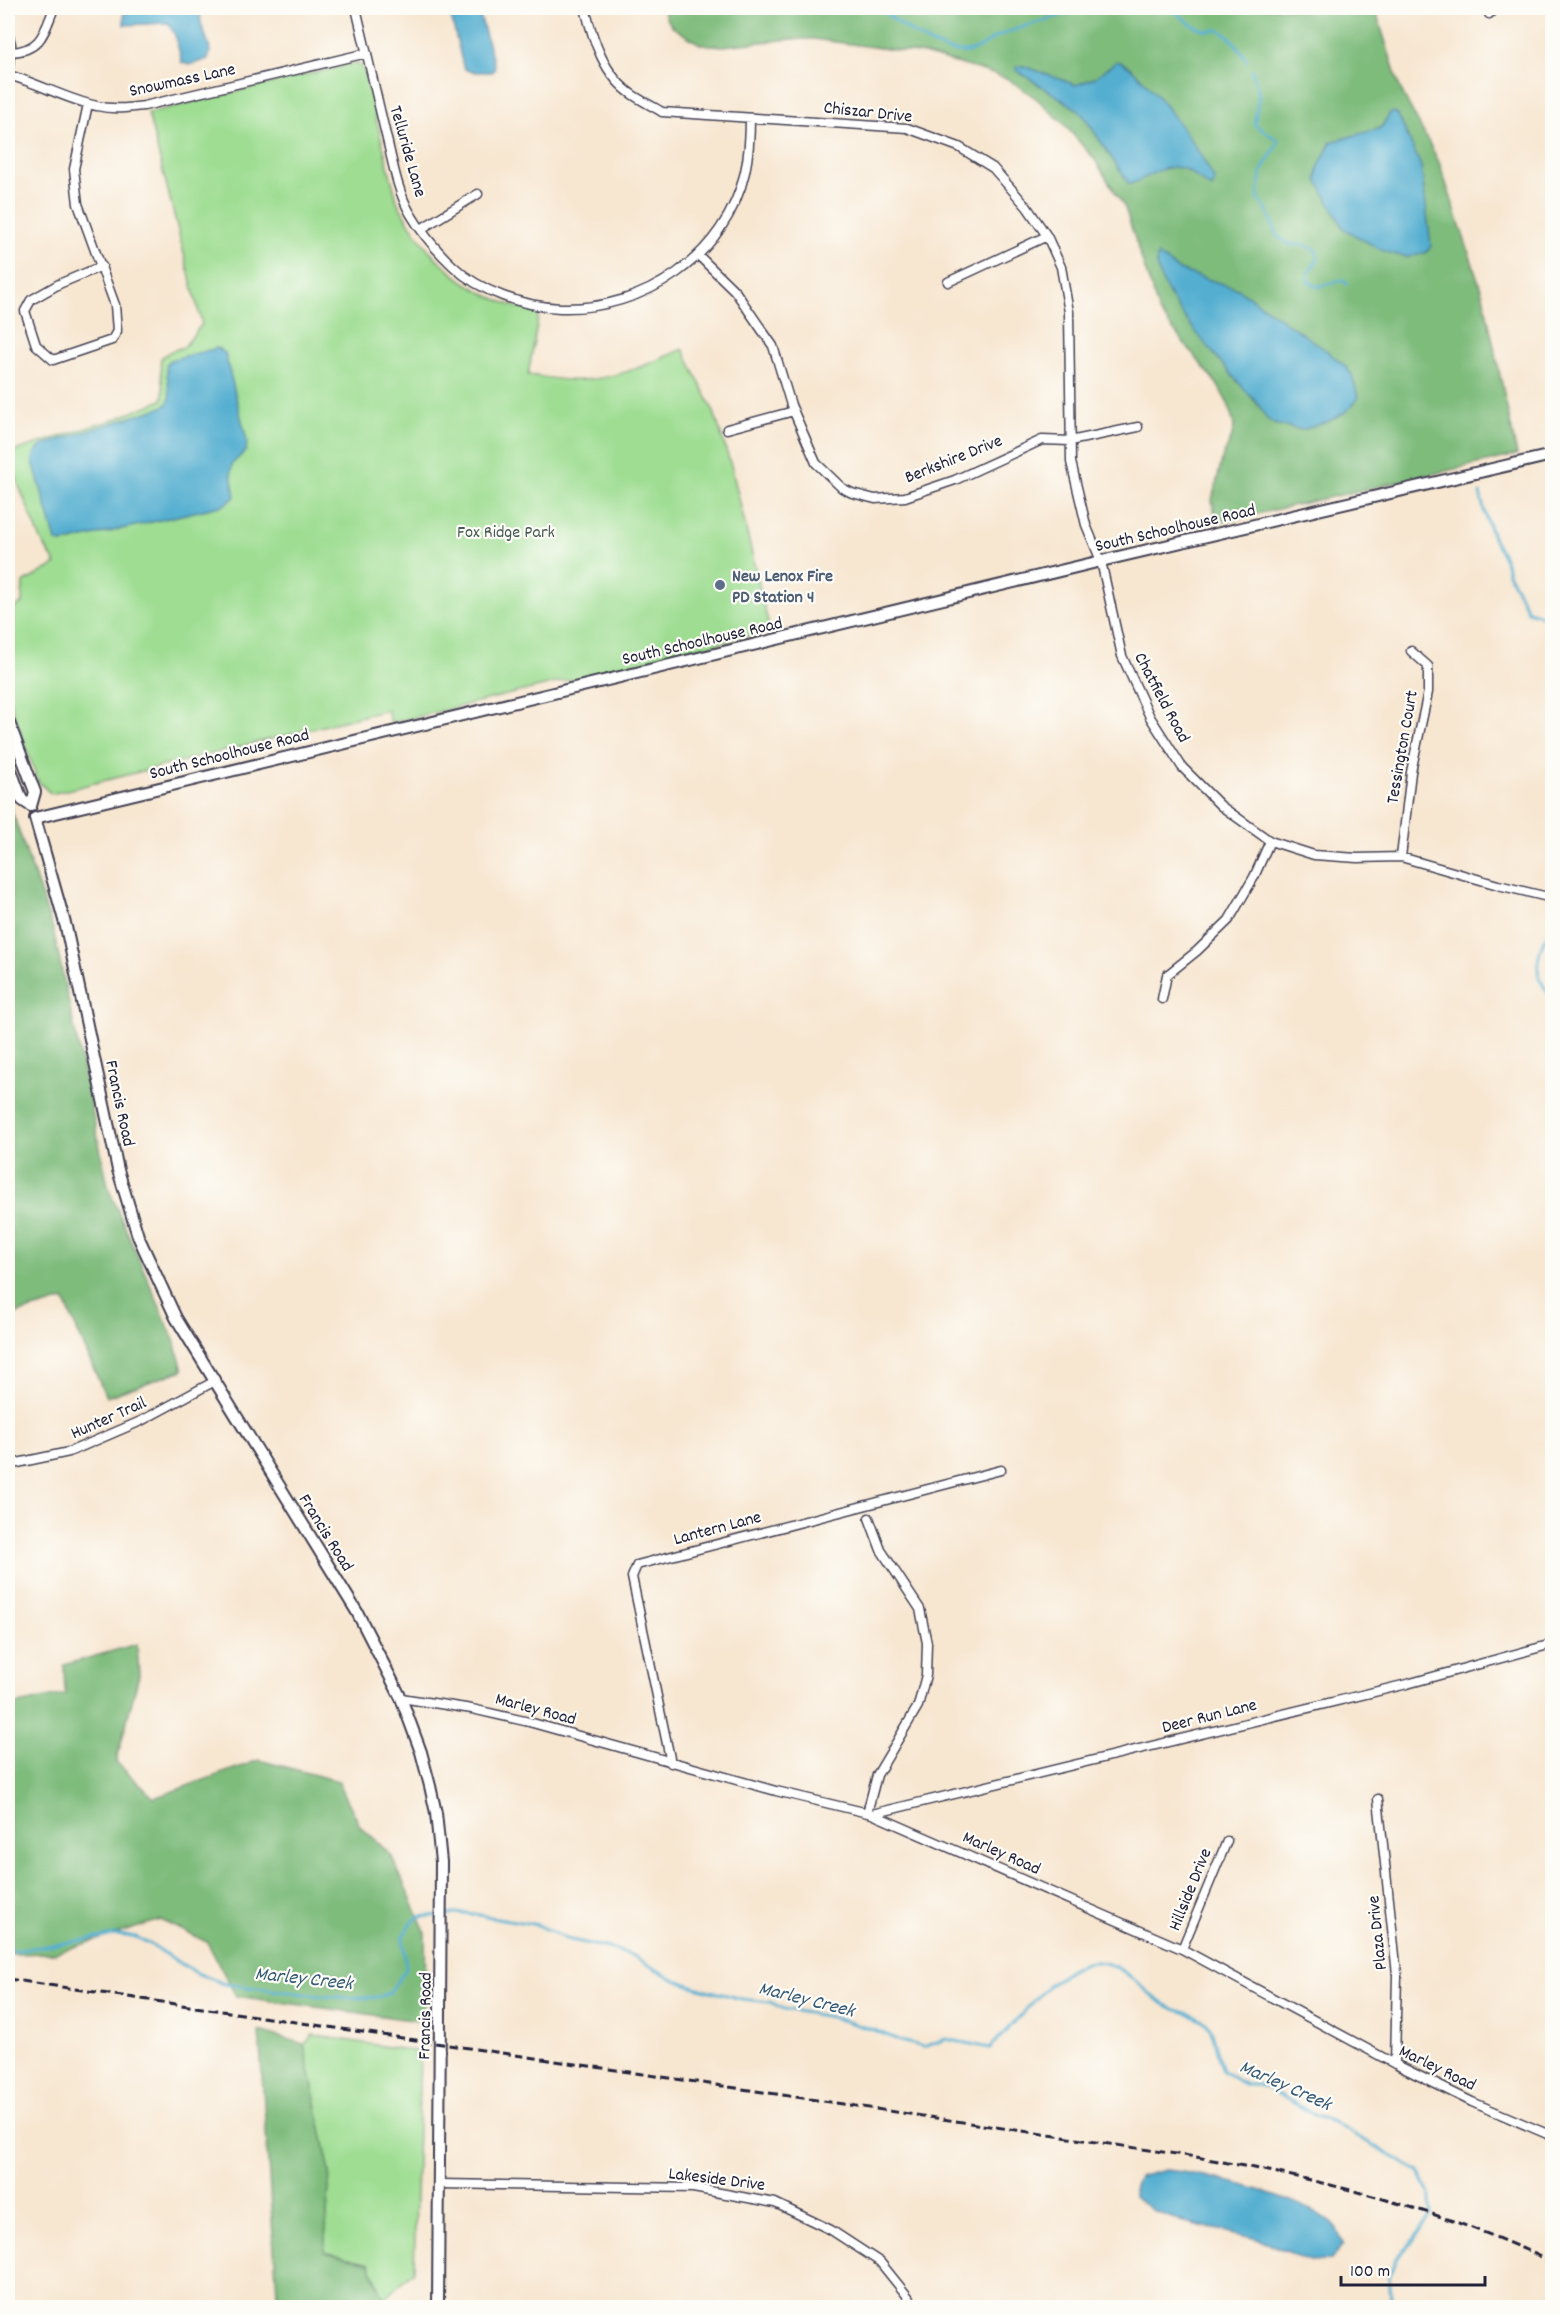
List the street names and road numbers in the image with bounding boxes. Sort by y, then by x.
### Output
street label: Snowmass Lane [127,58,238,105]
street label: Chiszar Drive [822,96,913,131]
street label: Telluride Lane [382,103,432,200]
street label: Berkshire Drive [901,429,1006,491]
street label: South Schoolhouse Road [1093,499,1258,560]
street label: South Schoolhouse Road [620,612,785,673]
street label: Chatfield Road [1127,649,1195,748]
street label: Tessington Court [1381,688,1426,806]
street label: South Schoolhouse Road [147,723,312,787]
street label: Francis Road [97,1058,140,1149]
street label: Hunter Trail [67,1391,152,1447]
street label: Francis Road [291,1490,359,1577]
street label: Lantern Lane [671,1506,764,1553]
street label: Marley Road [492,1688,579,1733]
street label: Deer Run Lane [1160,1694,1260,1741]
street label: Marley Road [958,1826,1044,1883]
street label: Hillside Drive [1163,1845,1219,1935]
street label: Plaza Drive [1362,1894,1395,1971]
street label: Francis Road [413,1972,440,2060]
street label: Marley Road [1394,2040,1480,2099]
street label: Lakeside Drive [667,2162,767,2199]

